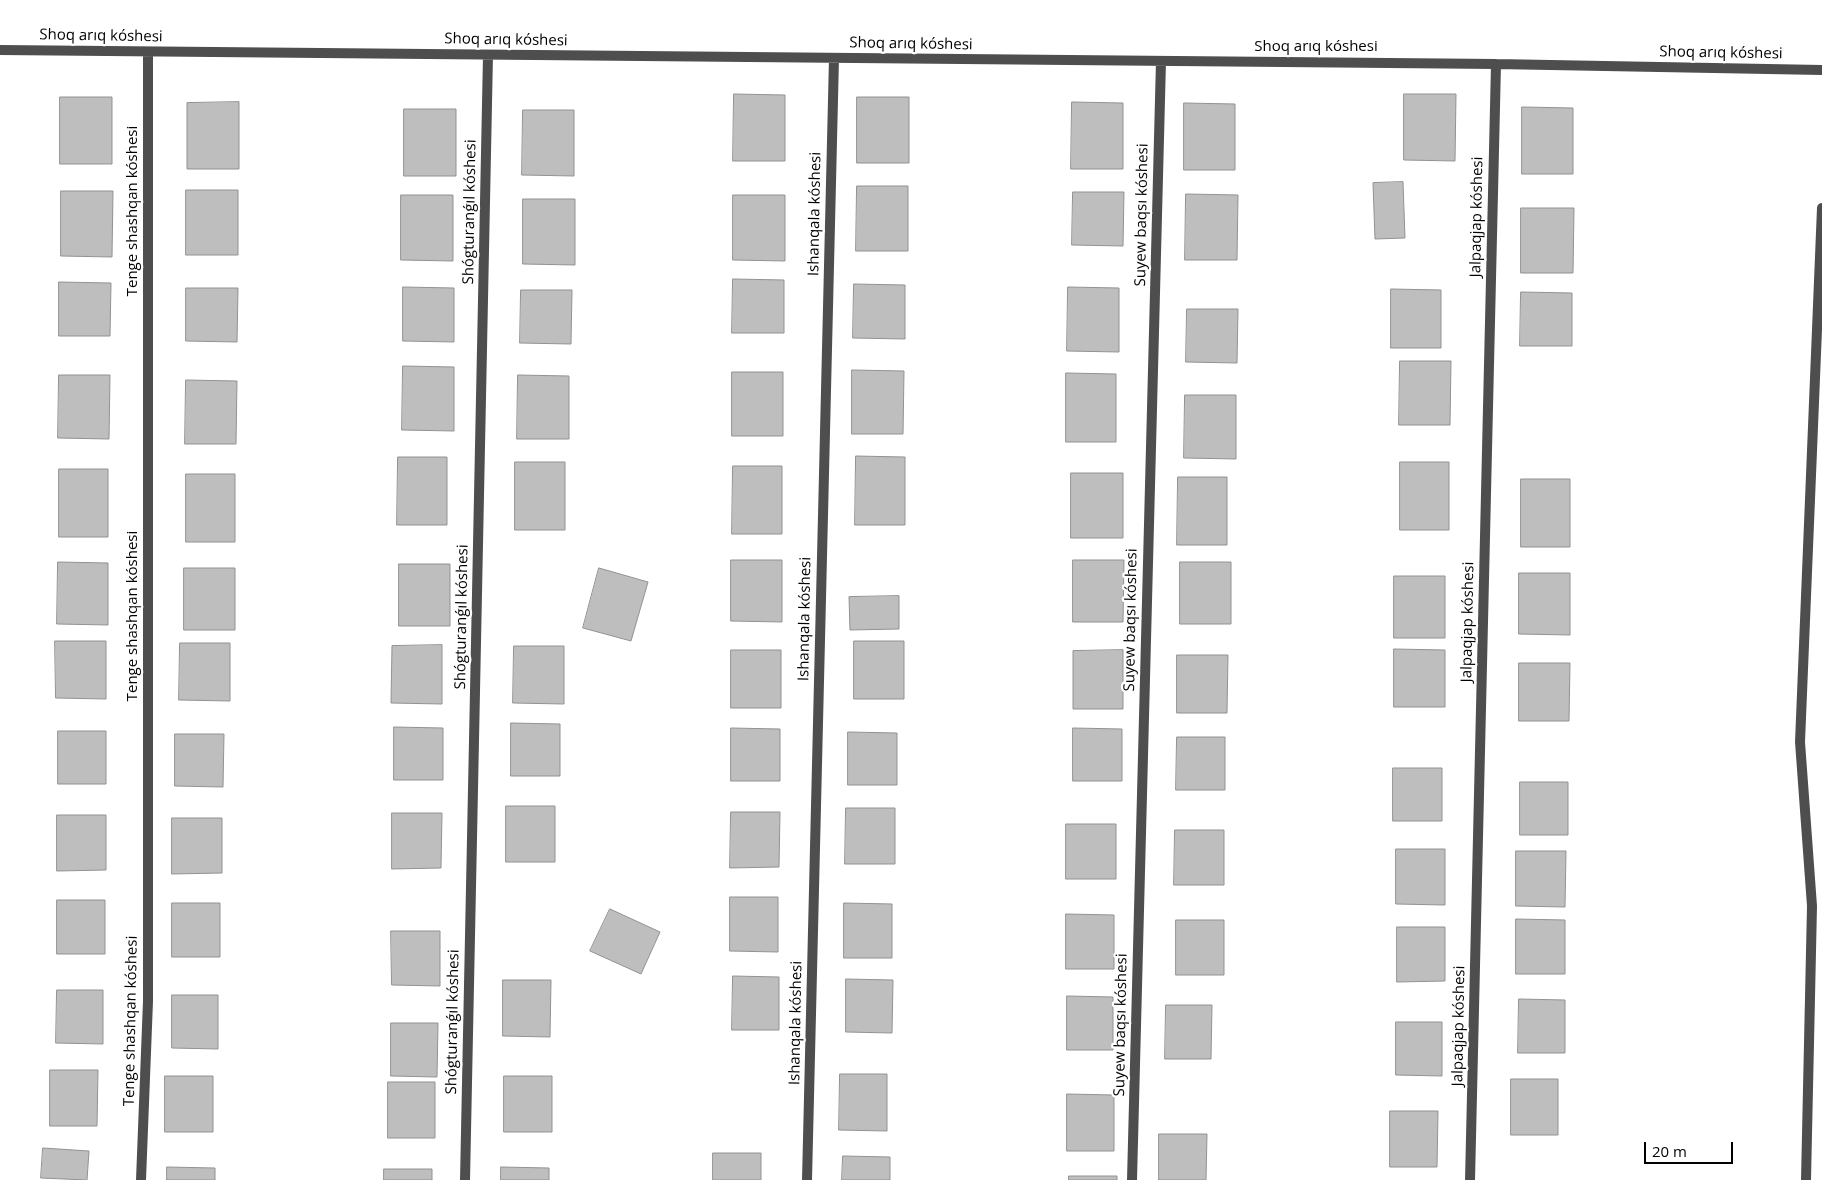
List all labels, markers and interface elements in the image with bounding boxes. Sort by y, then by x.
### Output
street label: Shoq arıq kóshesi [39,26,163,46]
street label: Shoq arıq kóshesi [444,30,568,50]
street label: Shoq arıq kóshesi [849,34,973,54]
street label: Shoq arıq kóshesi [1254,38,1378,56]
street label: Shoq arıq kóshesi [1659,43,1783,63]
street label: Tenge shashqan kóshesi [124,126,142,296]
street label: Shógturanǵıl kóshesi [460,139,480,285]
street label: Suyew baqsı kóshesi [1132,143,1152,287]
street label: Ishanqala kóshesi [805,152,825,276]
street label: Jalpaqjap kóshesi [1467,157,1487,277]
street label: Tenge shashqan kóshesi [124,531,142,701]
street label: Shógturanǵıl kóshesi [452,544,472,690]
street label: Suyew baqsı kóshesi [1121,548,1141,692]
street label: Ishanqala kóshesi [795,557,815,681]
street label: Jalpaqjap kóshesi [1458,562,1478,682]
street label: Tenge shashqan kóshesi [121,936,141,1106]
street label: Shógturanǵıl kóshesi [443,949,463,1095]
street label: Suyew baqsı kóshesi [1111,953,1131,1097]
street label: Ishanqala kóshesi [786,961,806,1085]
street label: Jalpaqjap kóshesi [1449,966,1469,1086]
scale bar [1647,1132,1736,1164]
text: 20 m [1652,1141,1687,1161]

